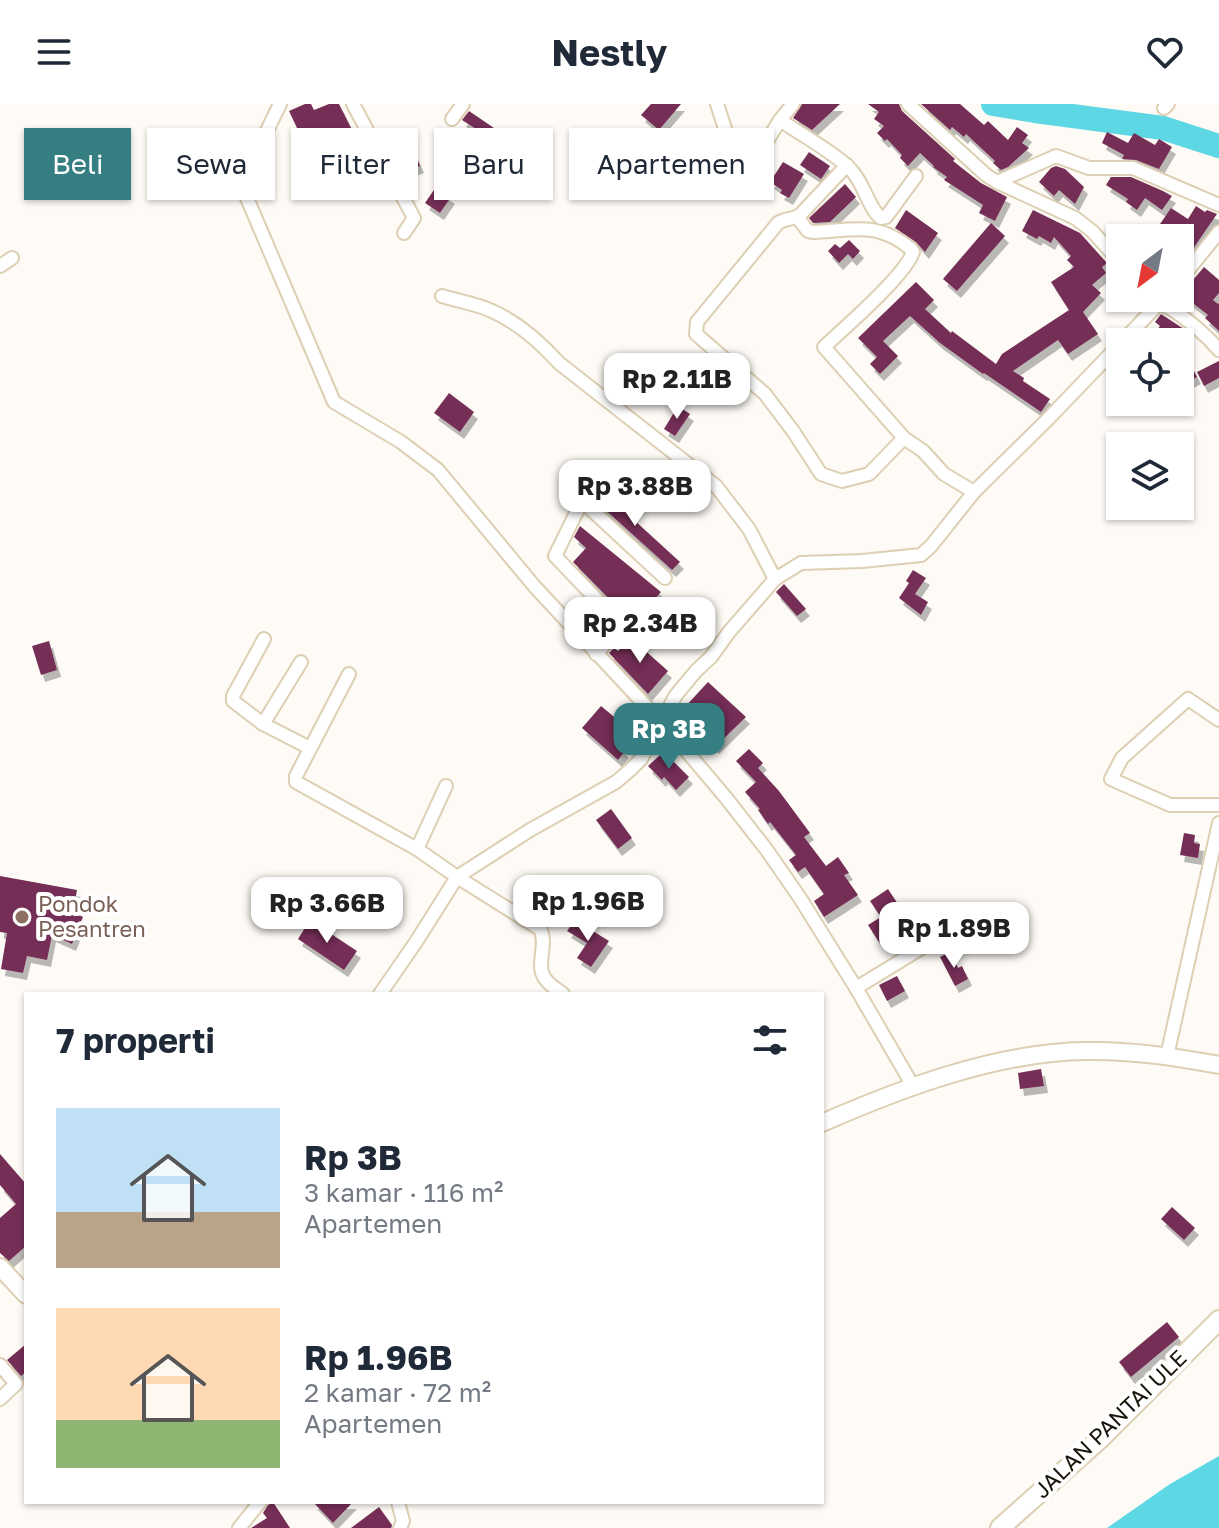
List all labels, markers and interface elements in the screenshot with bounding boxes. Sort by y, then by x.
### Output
icon: menu [32,30,76,74]
icon: heart [1143,30,1187,74]
text: Nestly [552,31,667,74]
chip: Beli [24,128,131,200]
chip: Sewa [147,128,275,200]
chip: Filter [291,128,418,200]
chip: Baru [434,128,553,200]
chip: Apartemen [569,128,774,200]
north arrow [1106,224,1194,312]
map controls [1106,224,1194,520]
button: locate [1106,328,1194,416]
pin: Rp 2.11B [594,353,760,421]
text: Rp 2.11B [622,363,732,394]
button: layers [1106,432,1194,520]
pin: Rp 3.88B [552,460,718,528]
text: Rp 3.88B [577,470,693,501]
pin: Rp 2.34B [557,597,723,665]
text: Rp 2.34B [582,607,698,638]
pin: Rp 3B [613,703,725,771]
text: Rp 3B [632,713,706,744]
pin: Rp 1.96B [505,875,671,943]
pin: Rp 3.66B [244,877,410,945]
text: Rp 1.96B [531,885,645,916]
text: Rp 3.66B [269,887,385,918]
place label: Pondok Pesantren [38,890,146,942]
pin: Rp 1.89B [871,902,1037,970]
marker: Pondok Pesantren [13,908,31,926]
text: Rp 1.89B [897,912,1011,943]
icon: filters [748,1018,792,1062]
text: 7 properti [56,1020,215,1060]
text: Rp 3B [304,1137,402,1177]
icon: home [120,1140,216,1236]
text: 3 kamar · 116 m² [304,1177,503,1208]
text: Apartemen [304,1208,442,1239]
text: Rp 1.96B [304,1337,453,1377]
icon: home [120,1340,216,1436]
street label: JALAN PANTAI ULE [1028,1344,1192,1503]
text: 2 kamar · 72 m² [304,1377,491,1408]
text: Apartemen [304,1408,442,1439]

